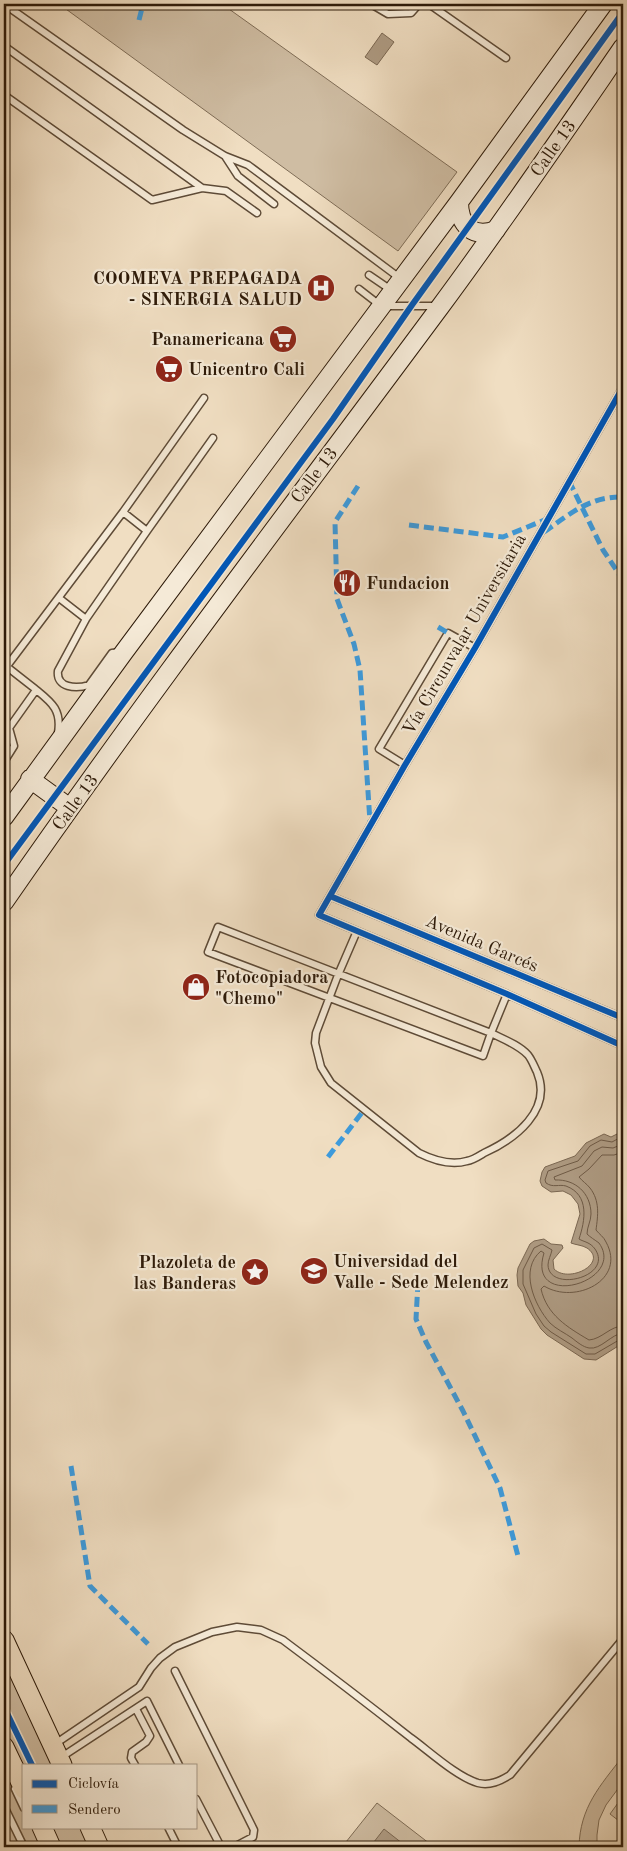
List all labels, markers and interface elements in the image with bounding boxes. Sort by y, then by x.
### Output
street label: Calle 13 [528,117,580,180]
place label: COOMEVA PREPAGADA - SINERGIA SALUD [93,270,302,309]
hospital icon: COOMEVA PREPAGADA - SINERGIA SALUD [306,273,336,303]
supermarket icon: Panamericana [268,324,298,354]
place label: Panamericana [151,331,264,349]
supermarket icon: Unicentro Cali [154,354,184,384]
place label: Unicentro Cali [188,361,305,379]
street label: Calle 13 [288,444,342,507]
street label: Vía Circunvalar Universitaria [400,531,530,738]
restaurant icon: Fundacion [332,568,362,598]
place label: Fundacion [366,575,450,593]
street label: Calle 13 [49,771,102,834]
street label: Avenida Garcés [423,912,541,976]
place label: Fotocopiadora "Chemo" [215,969,328,1008]
shop icon: Fotocopiadora "Chemo" [181,972,211,1002]
place label: Universidad del Valle - Sede Melendez [333,1253,509,1292]
place label: Plazoleta de las Banderas [134,1254,236,1293]
school or university icon: Universidad del Valle - Sede Melendez [299,1256,329,1286]
place icon: Plazoleta de las Banderas [240,1257,270,1287]
legend [22,1764,198,1828]
text: Ciclovía [68,1777,120,1792]
text: Sendero [68,1803,121,1818]

